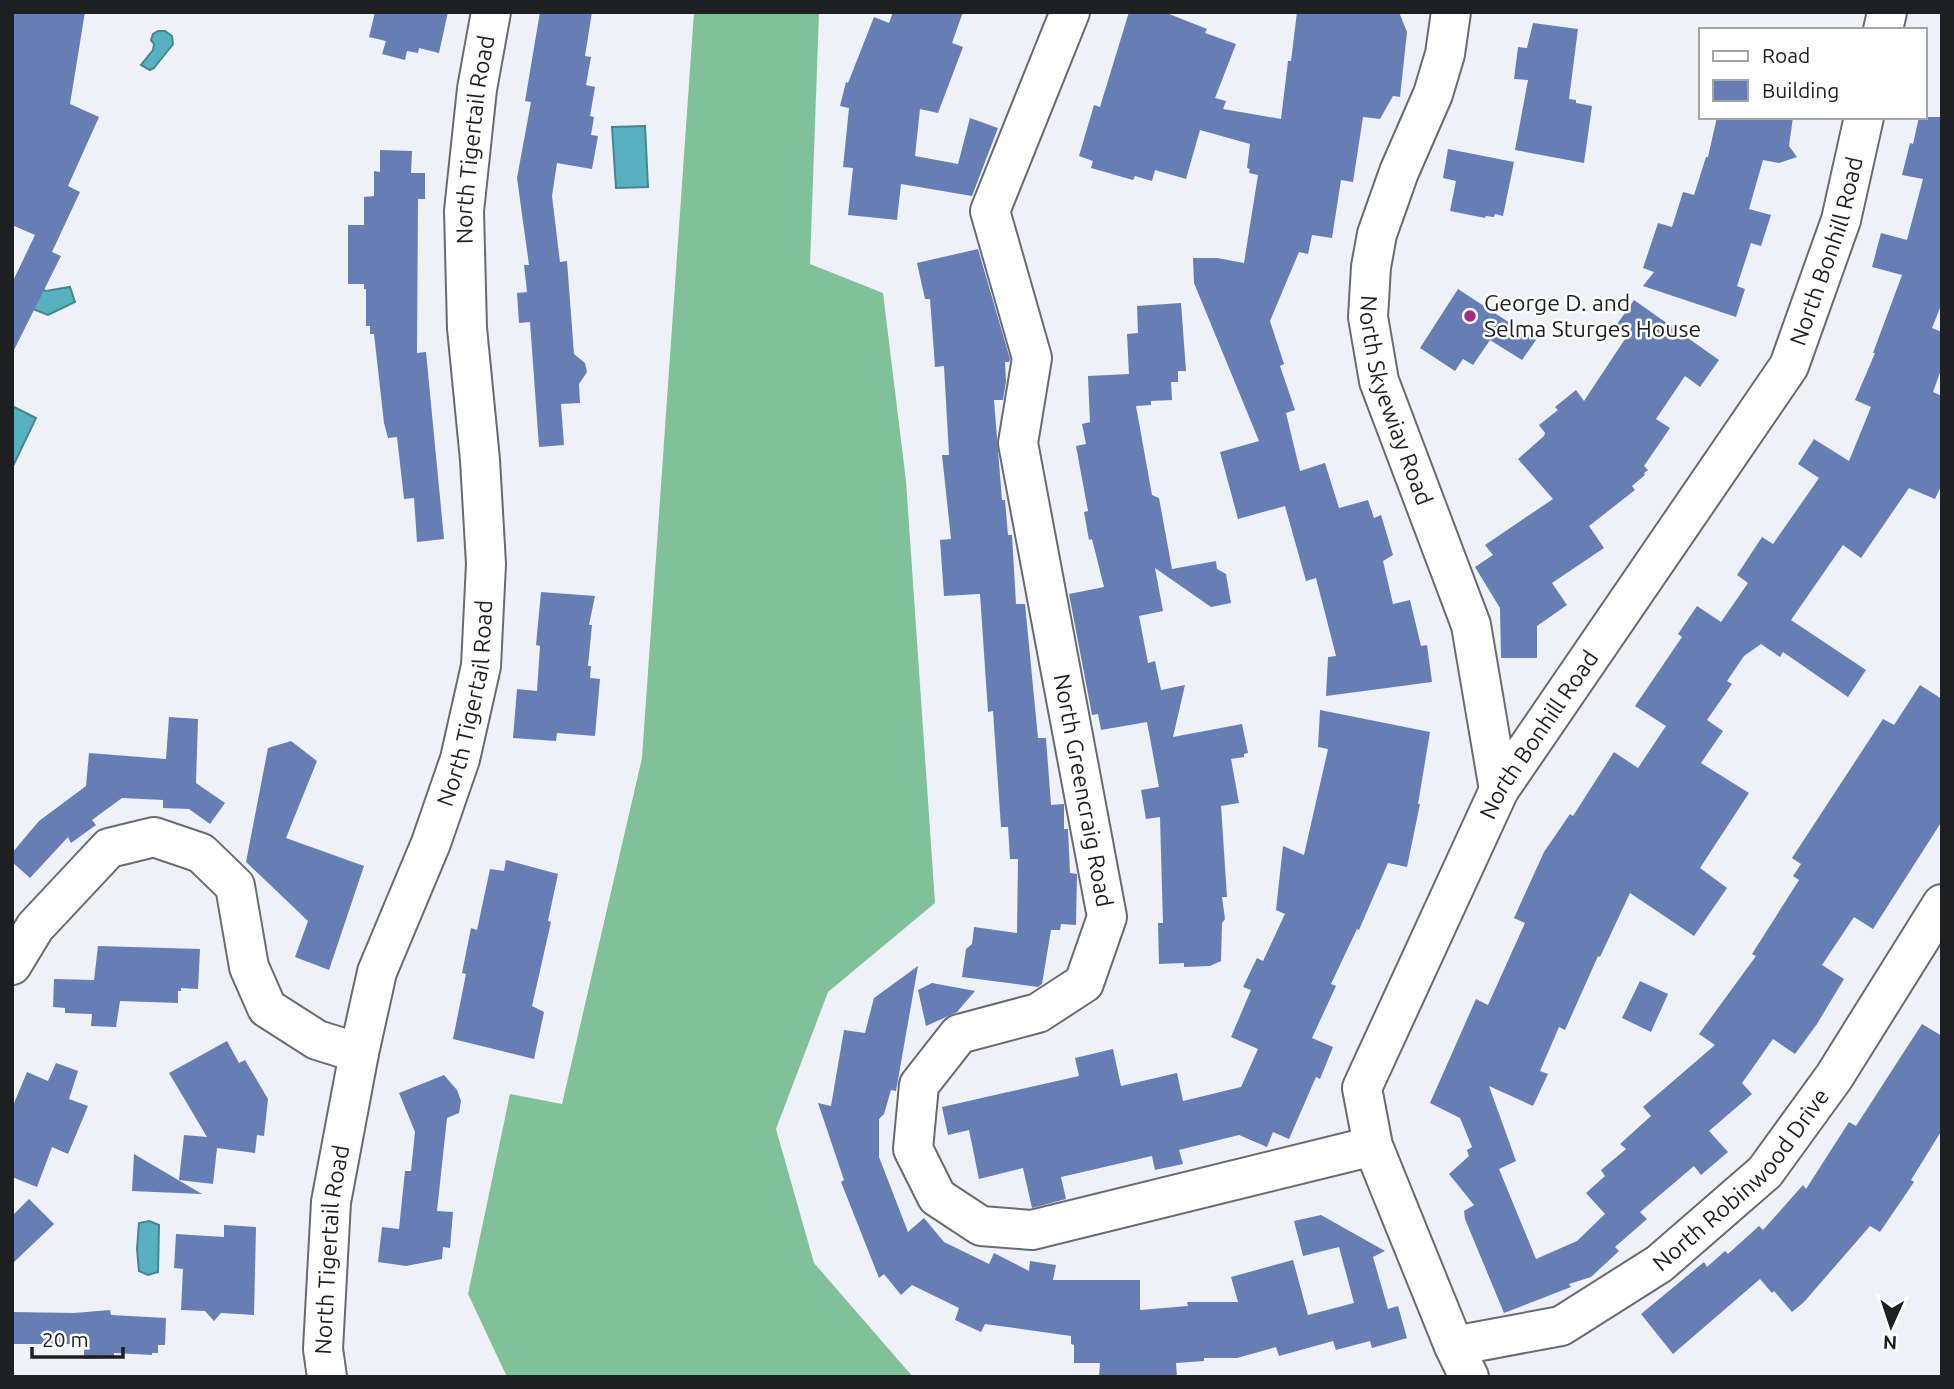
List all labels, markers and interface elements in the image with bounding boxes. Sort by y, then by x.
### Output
legend [1699,28,1926,119]
street label: North Tigertail Road [451,33,499,245]
text: Road [1762,43,1810,67]
text: Building [1762,78,1839,102]
street label: North Bonhill Road [1784,154,1867,349]
place label: George D. and Selma Sturges House [1484,290,1701,341]
street label: North Skyewiay Road [1355,294,1438,508]
marker: George D. and Selma Sturges House [1462,308,1478,324]
street label: North Tigertail Road [432,599,496,809]
street label: North Bonhill Road [1474,646,1603,823]
street label: North Greencraig Road [1050,672,1118,909]
street label: North Robinwood Drive [1648,1084,1833,1276]
street label: North Tigertail Road [310,1143,353,1355]
north arrow [1856,1291,1926,1361]
scale bar [32,1316,122,1360]
text: 20 m [42,1327,89,1351]
text: N [1882,1332,1898,1354]

